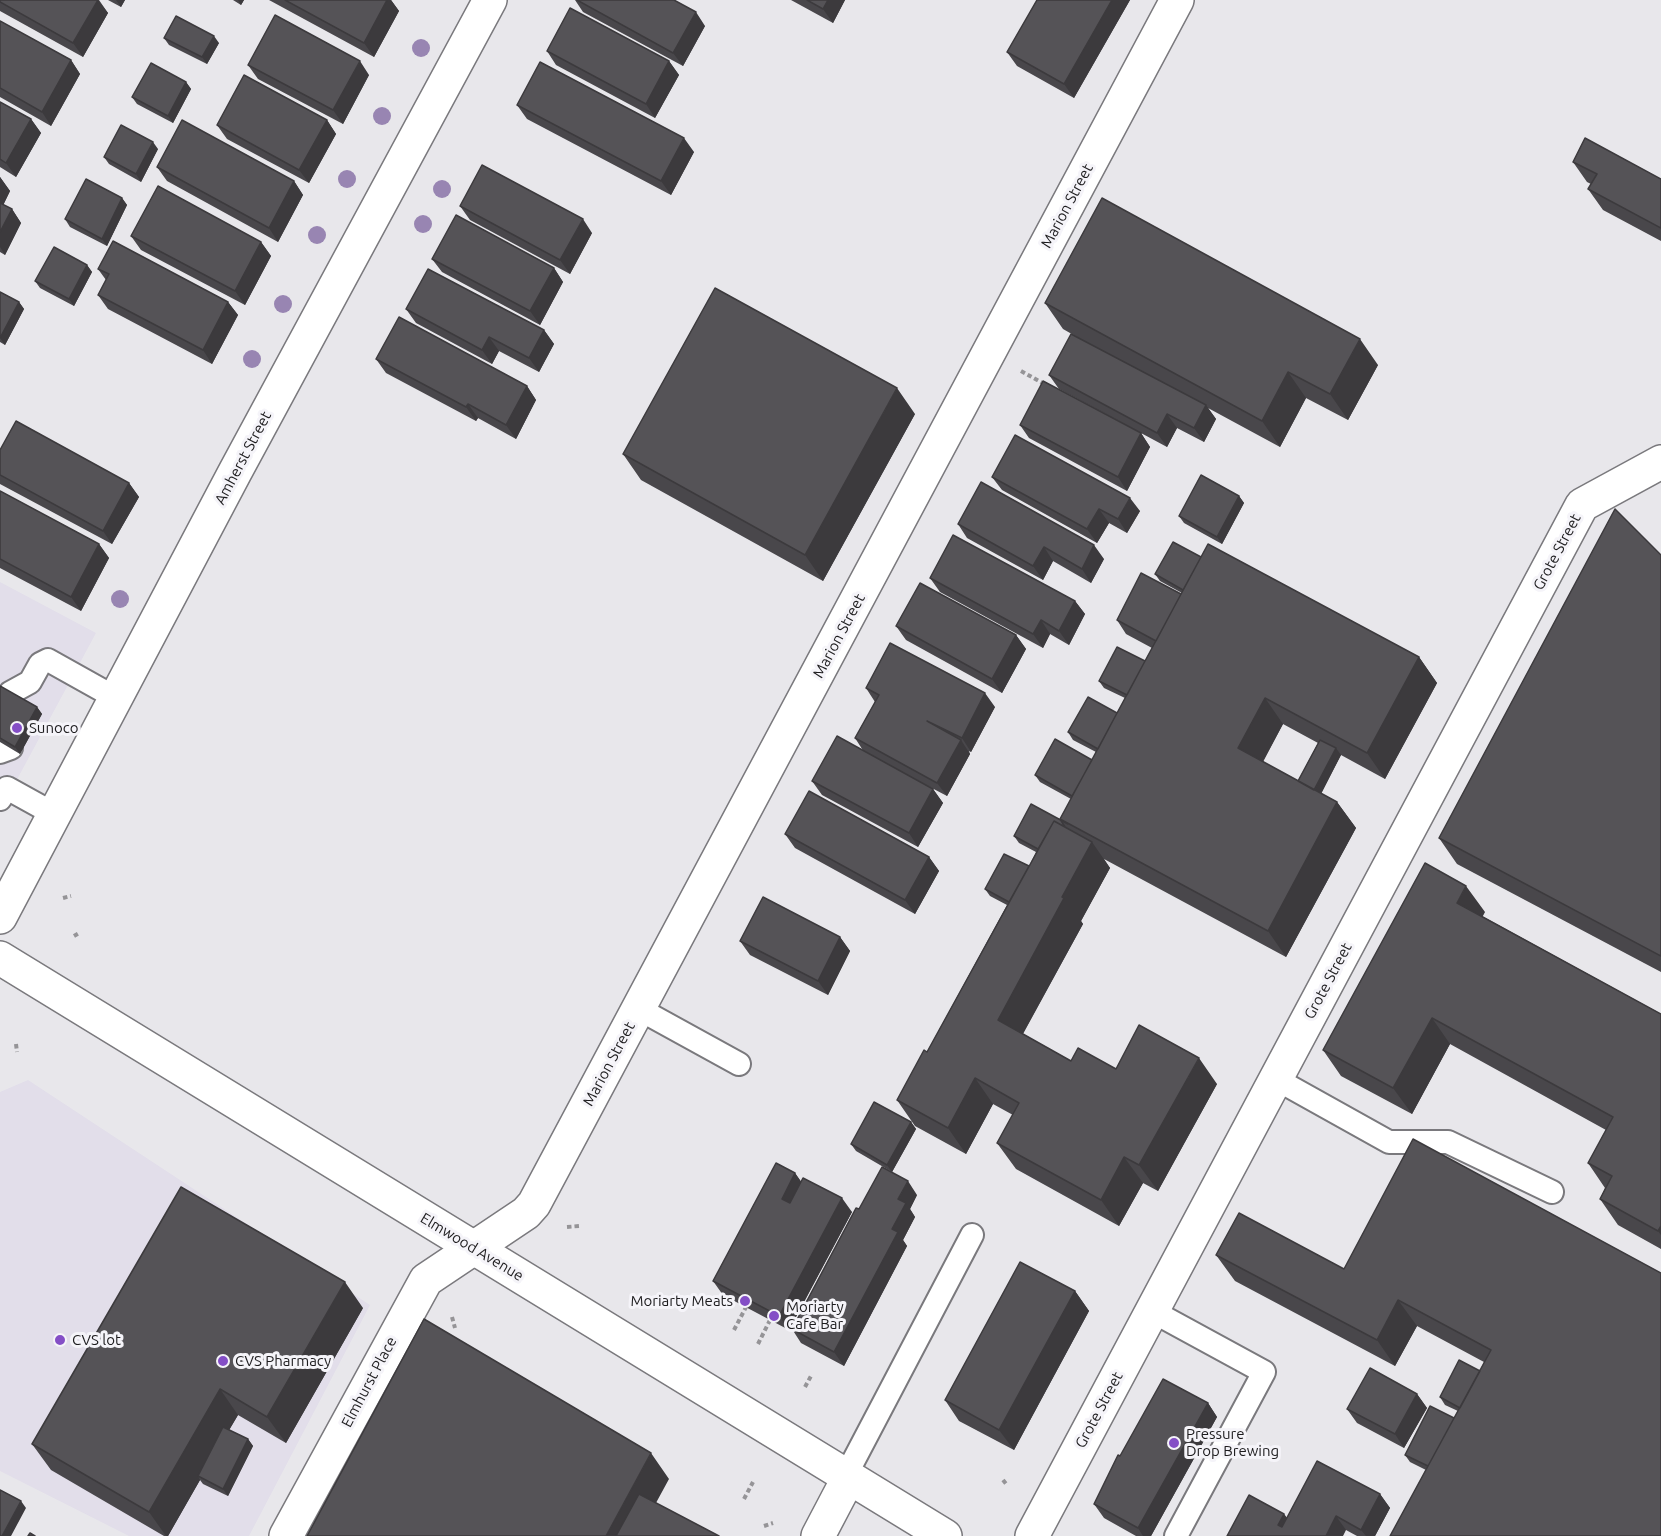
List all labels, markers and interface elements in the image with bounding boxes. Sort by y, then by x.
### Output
street label: Marion Street [1037,161,1097,251]
street label: Amherst Street [211,408,275,508]
street label: Grote Street [1529,511,1585,593]
street label: Marion Street [809,591,869,681]
place label: Sunoco [29,719,78,737]
marker: Sunoco [10,721,24,735]
street label: Grote Street [1300,940,1356,1022]
street label: Marion Street [579,1019,639,1109]
street label: Elmwood Avenue [417,1209,527,1285]
place label: Moriarty Meats [630,1292,733,1310]
marker: Moriarty Meats [738,1294,752,1308]
place label: Moriarty Cafe Bar [786,1298,844,1333]
marker: Moriarty Cafe Bar [767,1309,781,1323]
place label: CVS lot [72,1331,121,1349]
marker: CVS lot [53,1333,67,1347]
street label: Elmhurst Place [338,1334,400,1430]
place label: CVS Pharmacy [235,1352,331,1370]
marker: CVS Pharmacy [216,1354,230,1368]
street label: Grote Street [1071,1369,1127,1451]
place label: Pressure Drop Brewing [1186,1425,1279,1460]
marker: Pressure Drop Brewing [1167,1436,1181,1450]

